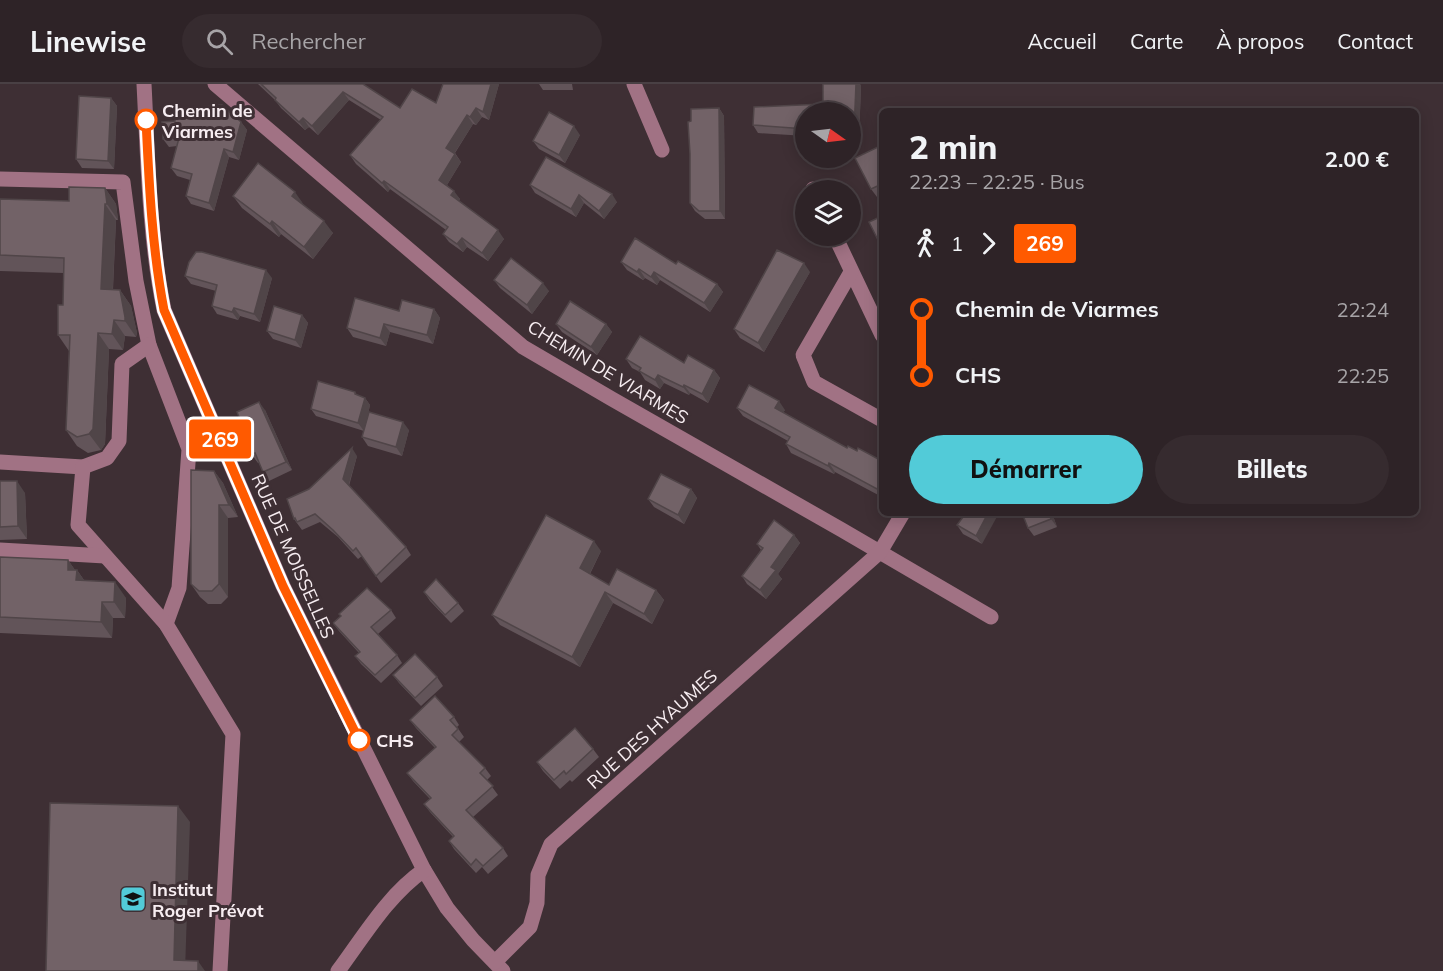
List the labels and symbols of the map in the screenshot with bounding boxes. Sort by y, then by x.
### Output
place label: Chemin de Viarmes [161,99,253,143]
north arrow [795,102,861,168]
marker: Chemin de Viarmes [135,109,157,131]
street label: CHEMIN DE VIARMES [523,315,693,429]
line badge: 269 [186,420,254,458]
street label: RUE DE MOISSELLES [246,470,340,642]
street label: RUE DES HYAUMES [582,664,722,794]
marker: CHS [348,729,370,751]
place label: CHS [376,729,414,752]
place label: Institut Roger Prévot [152,878,264,922]
school or university icon: Institut Roger Prévot [118,884,148,914]

